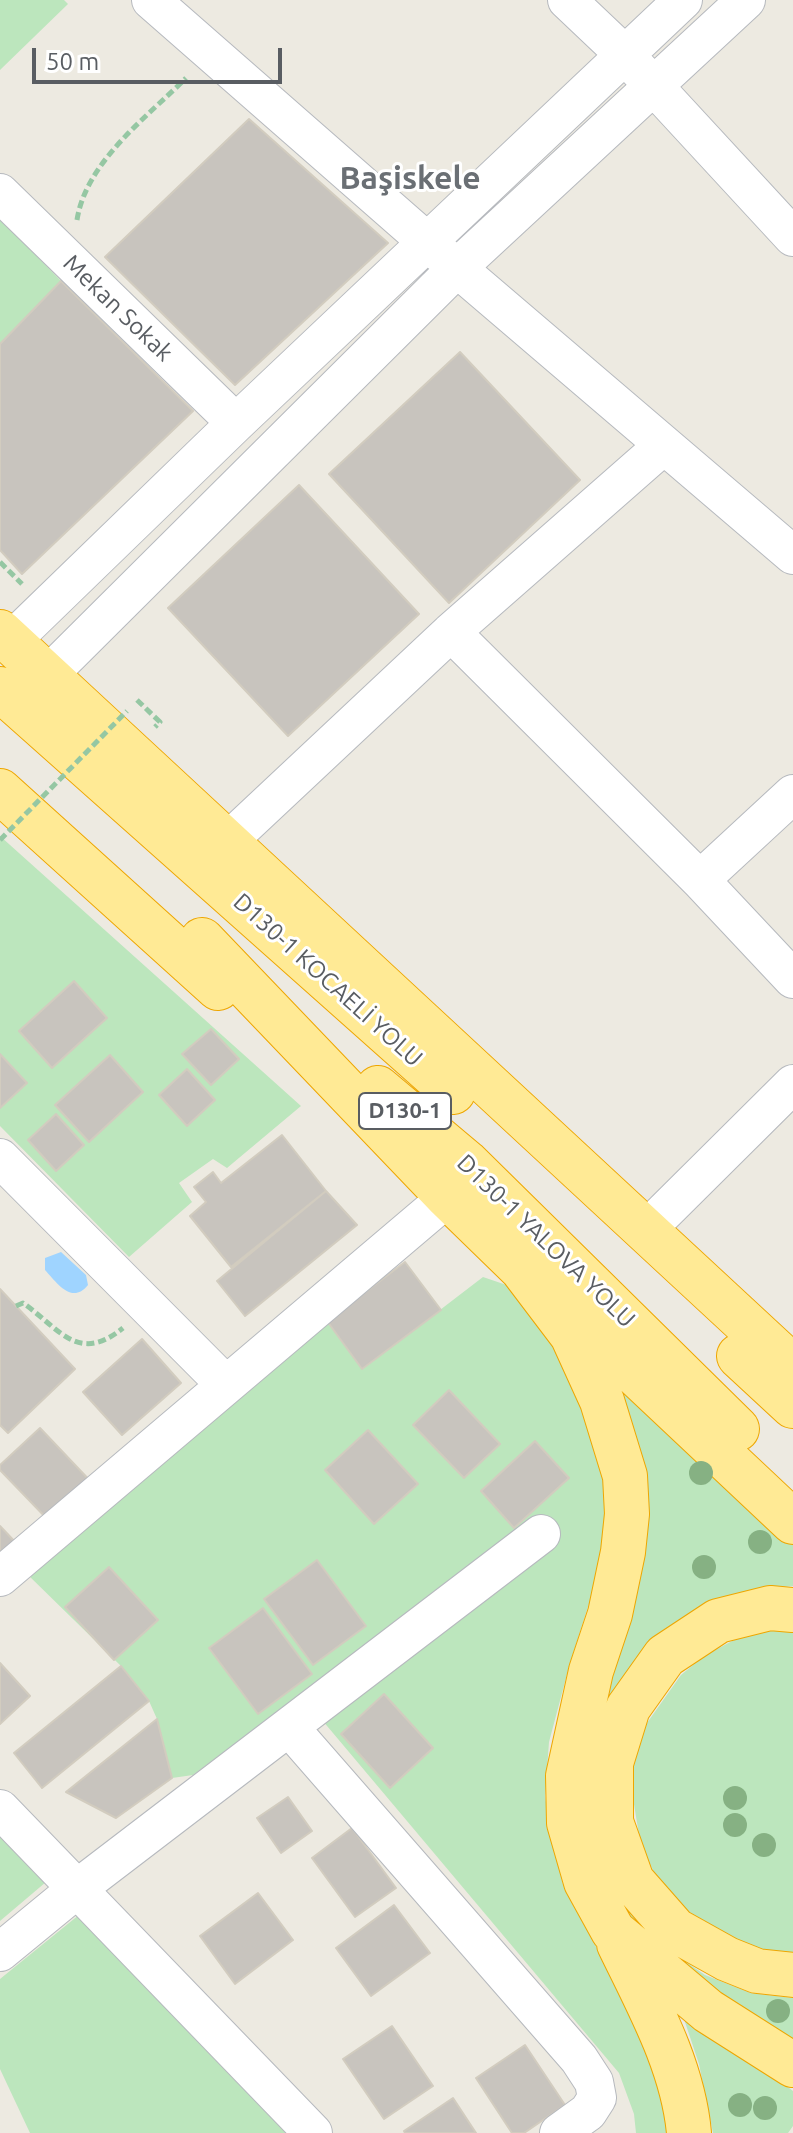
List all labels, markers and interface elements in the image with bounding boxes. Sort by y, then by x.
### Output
scale bar [36,32,286,82]
text: 50 m [46,48,99,75]
district label: Başiskele [339,159,481,197]
street label: Mekan Sokak [57,249,179,367]
street label: D130-1 KOCAELİ YOLU [228,888,428,1072]
road number: D130-1 [359,1093,451,1129]
street label: D130-1 YALOVA YOLU [451,1149,641,1333]

